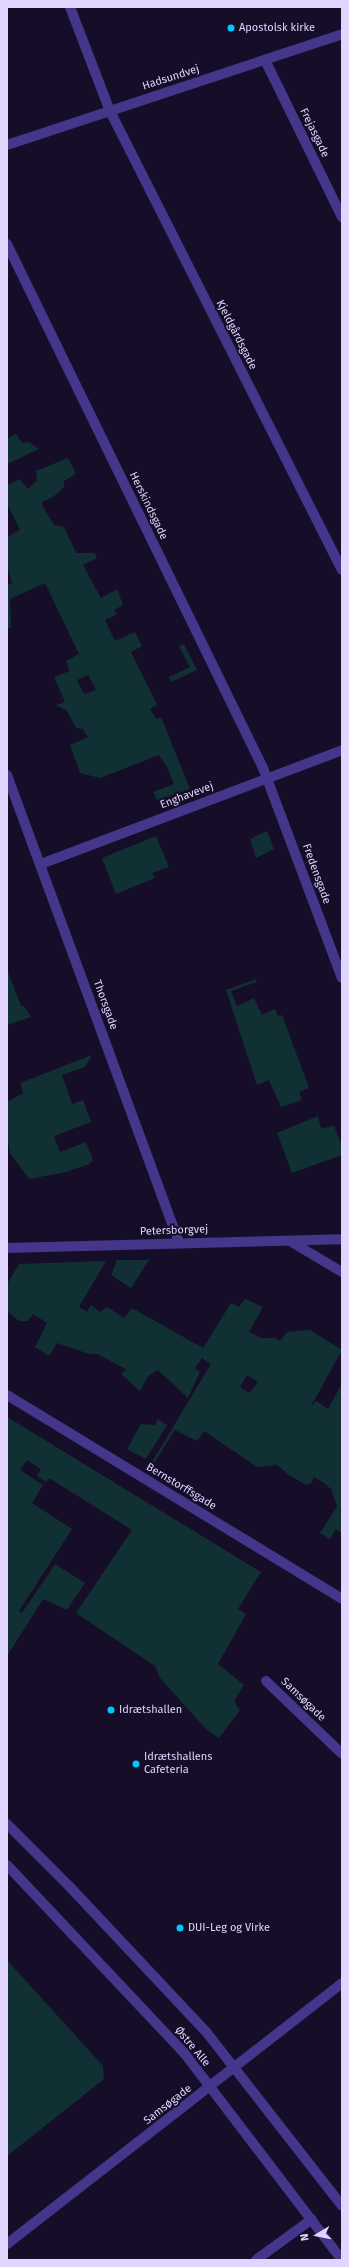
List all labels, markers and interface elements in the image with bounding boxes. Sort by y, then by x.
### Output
place label: Apostolsk kirke [239,21,315,35]
marker: Apostolsk kirke [226,23,236,33]
street label: Hadsundvej [141,63,201,93]
street label: Frejasgade [296,106,332,160]
street label: Kjeldgårdsgade [213,298,259,372]
street label: Herskindsgade [126,470,170,542]
street label: Enghavevej [159,780,215,812]
street label: Fredensgade [299,842,333,906]
street label: Thorsgade [90,978,120,1032]
street label: Petersborgvej [140,1223,208,1239]
street label: Bernstorffsgade [144,1461,218,1513]
street label: Samsøgade [278,1675,328,1725]
place label: Idrætshallen [119,1703,182,1717]
marker: Idrætshallen [106,1705,116,1715]
place label: Idrætshallens Cafeteria [144,1751,212,1777]
marker: Idrætshallens Cafeteria [131,1759,141,1769]
place label: DUI-Leg og Virke [188,1921,270,1935]
marker: DUI-Leg og Virke [175,1923,185,1933]
street label: Østre Alle [171,2024,213,2070]
street label: Samsøgade [141,2082,195,2128]
north arrow [297,2215,337,2255]
text: N [298,2232,312,2242]

